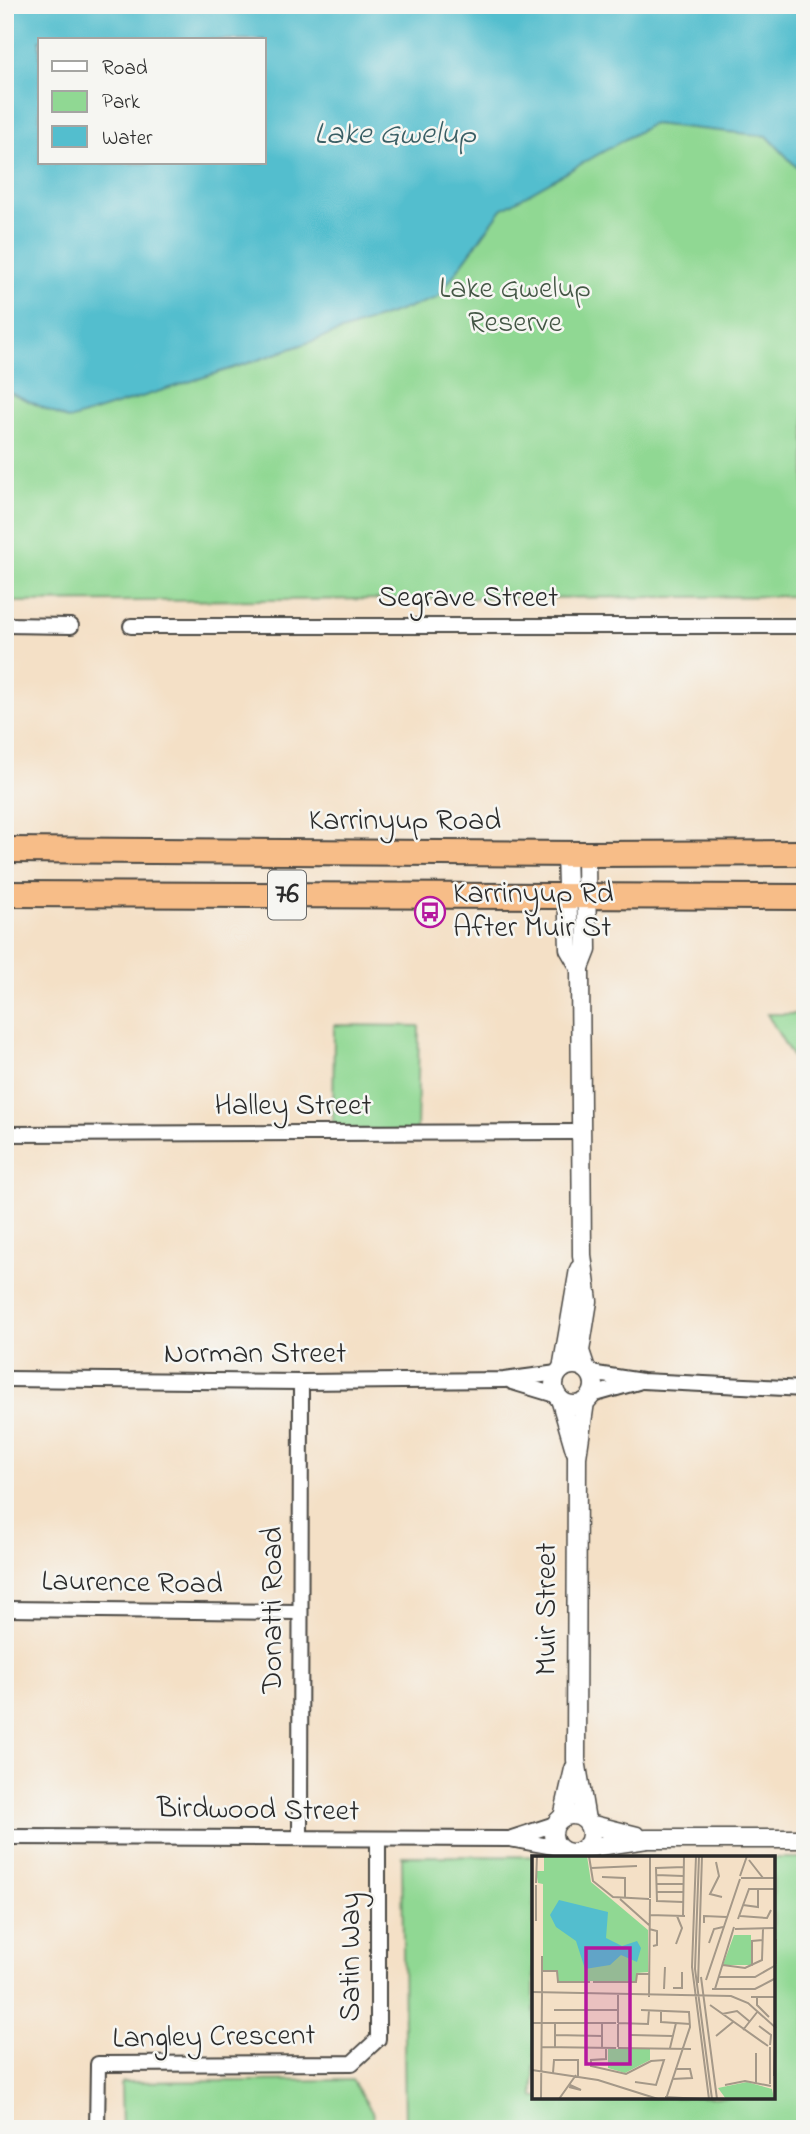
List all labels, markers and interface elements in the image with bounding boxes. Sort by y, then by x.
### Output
legend [38,38,266,164]
text: Road [102,54,148,84]
text: Park [102,88,141,118]
water label: Lake Gwelup [314,112,477,159]
text: Water [102,124,153,154]
park label: Lake Gwelup Reserve [439,268,591,346]
street label: Segrave Street [378,577,558,621]
street label: Karrinyup Road [309,800,501,844]
road number: 76 [268,870,306,920]
place label: Karrinyup Rd After Muir St [453,873,614,951]
bus stop icon: Karrinyup Rd After Muir St [413,895,447,929]
street label: Halley Street [215,1085,371,1129]
street label: Norman Street [164,1333,346,1377]
street label: Donatti Road [252,1526,296,1694]
street label: Muir Street [526,1542,570,1676]
street label: Laurence Road [41,1560,223,1608]
street label: Birdwood Street [155,1787,360,1835]
inset map [532,1856,775,2099]
street label: Satin Way [330,1892,374,2022]
street label: Langley Crescent [112,2014,316,2062]

